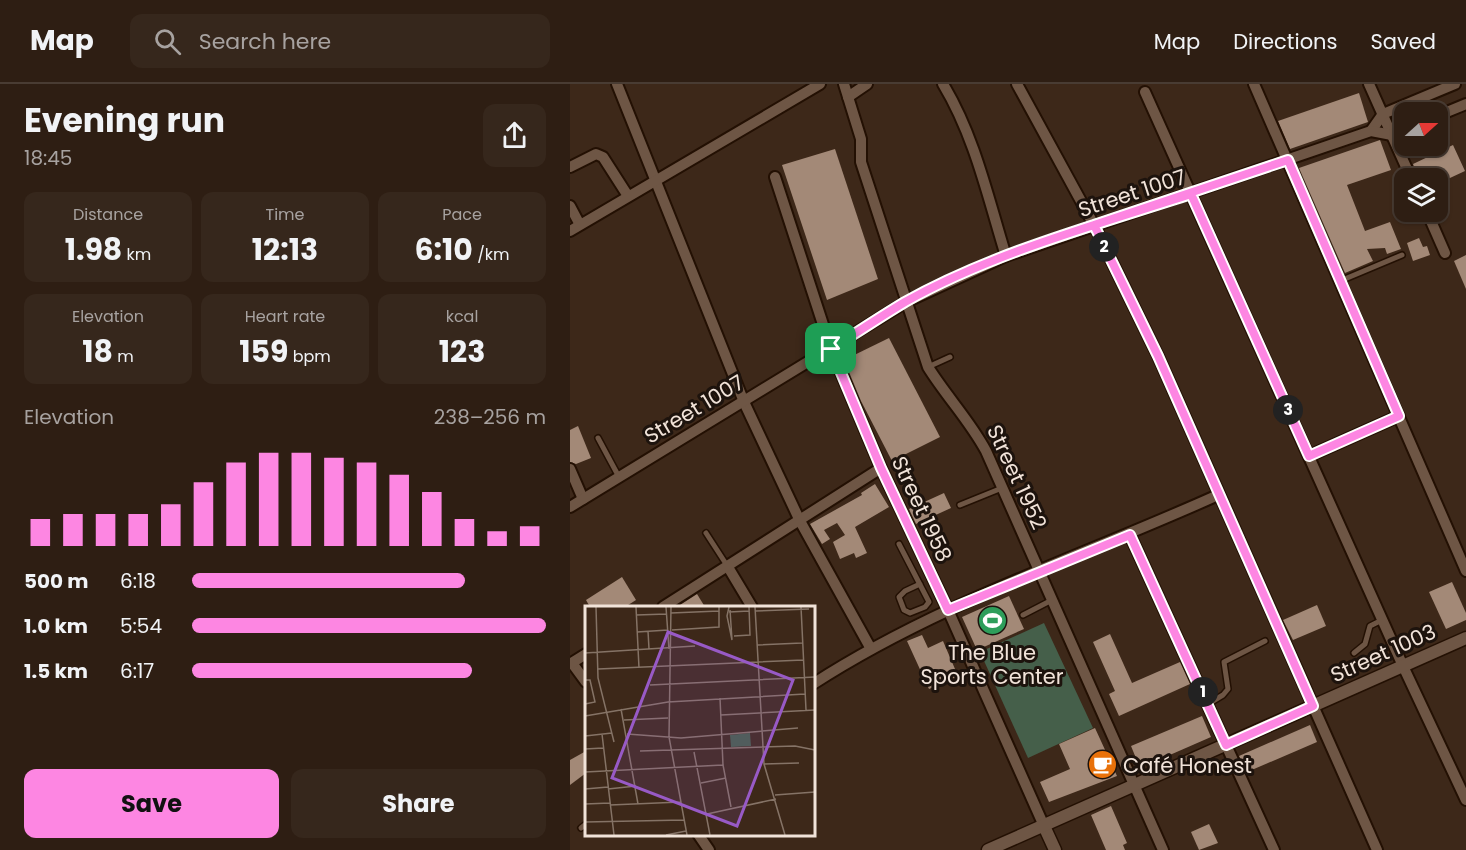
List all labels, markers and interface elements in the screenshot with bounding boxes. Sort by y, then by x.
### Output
search box [130,14,550,68]
text: Map [30,21,94,60]
icon: search [151,25,184,58]
text: Search here [199,26,331,57]
text: Map [1154,27,1200,56]
text: Directions [1233,27,1337,56]
text: Saved [1370,27,1436,56]
text: Evening run [24,97,225,144]
north arrow [1394,102,1448,156]
map controls [1394,102,1448,222]
button: share [483,104,546,167]
text: 18:45 [24,144,72,172]
street label: Street 1007 [1074,162,1190,224]
button: layers [1394,168,1448,222]
text: Distance [73,203,143,226]
text: Time [266,203,305,226]
text: Pace [442,203,482,226]
text: 1.98 [65,228,122,271]
text: 12:13 [252,228,318,271]
text: 6:10 [414,228,473,271]
pin: 2 [1089,232,1119,262]
text: 2 [1099,235,1109,258]
text: km [122,243,151,266]
text: /km [473,243,510,266]
text: Elevation [72,305,144,328]
text: Heart rate [245,305,325,328]
text: kcal [446,305,478,328]
pin [805,323,856,374]
text: 18 [82,330,113,373]
text: 159 [239,330,288,373]
text: 123 [439,330,485,373]
icon: arrive [814,332,847,365]
text: m [113,345,134,368]
text: bpm [288,345,331,368]
street label: Street 1007 [639,368,749,450]
pin: 3 [1273,395,1303,425]
text: 3 [1283,398,1293,421]
text: Elevation [24,403,114,431]
text: 238–256 m [434,403,546,431]
street label: Street 1952 [980,420,1054,534]
street label: Street 1958 [885,451,959,567]
text: 500 m [24,567,89,595]
text: 6:18 [120,567,156,595]
sports icon: The Blue Sports Center [976,605,1008,637]
inset map [585,606,814,835]
text: 1.0 km [24,612,88,640]
text: 5:54 [120,612,162,640]
street label: Street 1003 [1326,617,1440,689]
place label: The Blue Sports Center [920,638,1064,691]
text: 1.5 km [24,657,88,685]
text: 6:17 [120,657,154,685]
pin: 1 [1188,677,1218,707]
text: 1 [1200,680,1206,703]
cafe icon: Café Honest [1086,749,1118,781]
place label: Café Honest [1123,751,1252,780]
button: Save [24,769,279,838]
button: Share [291,769,546,838]

